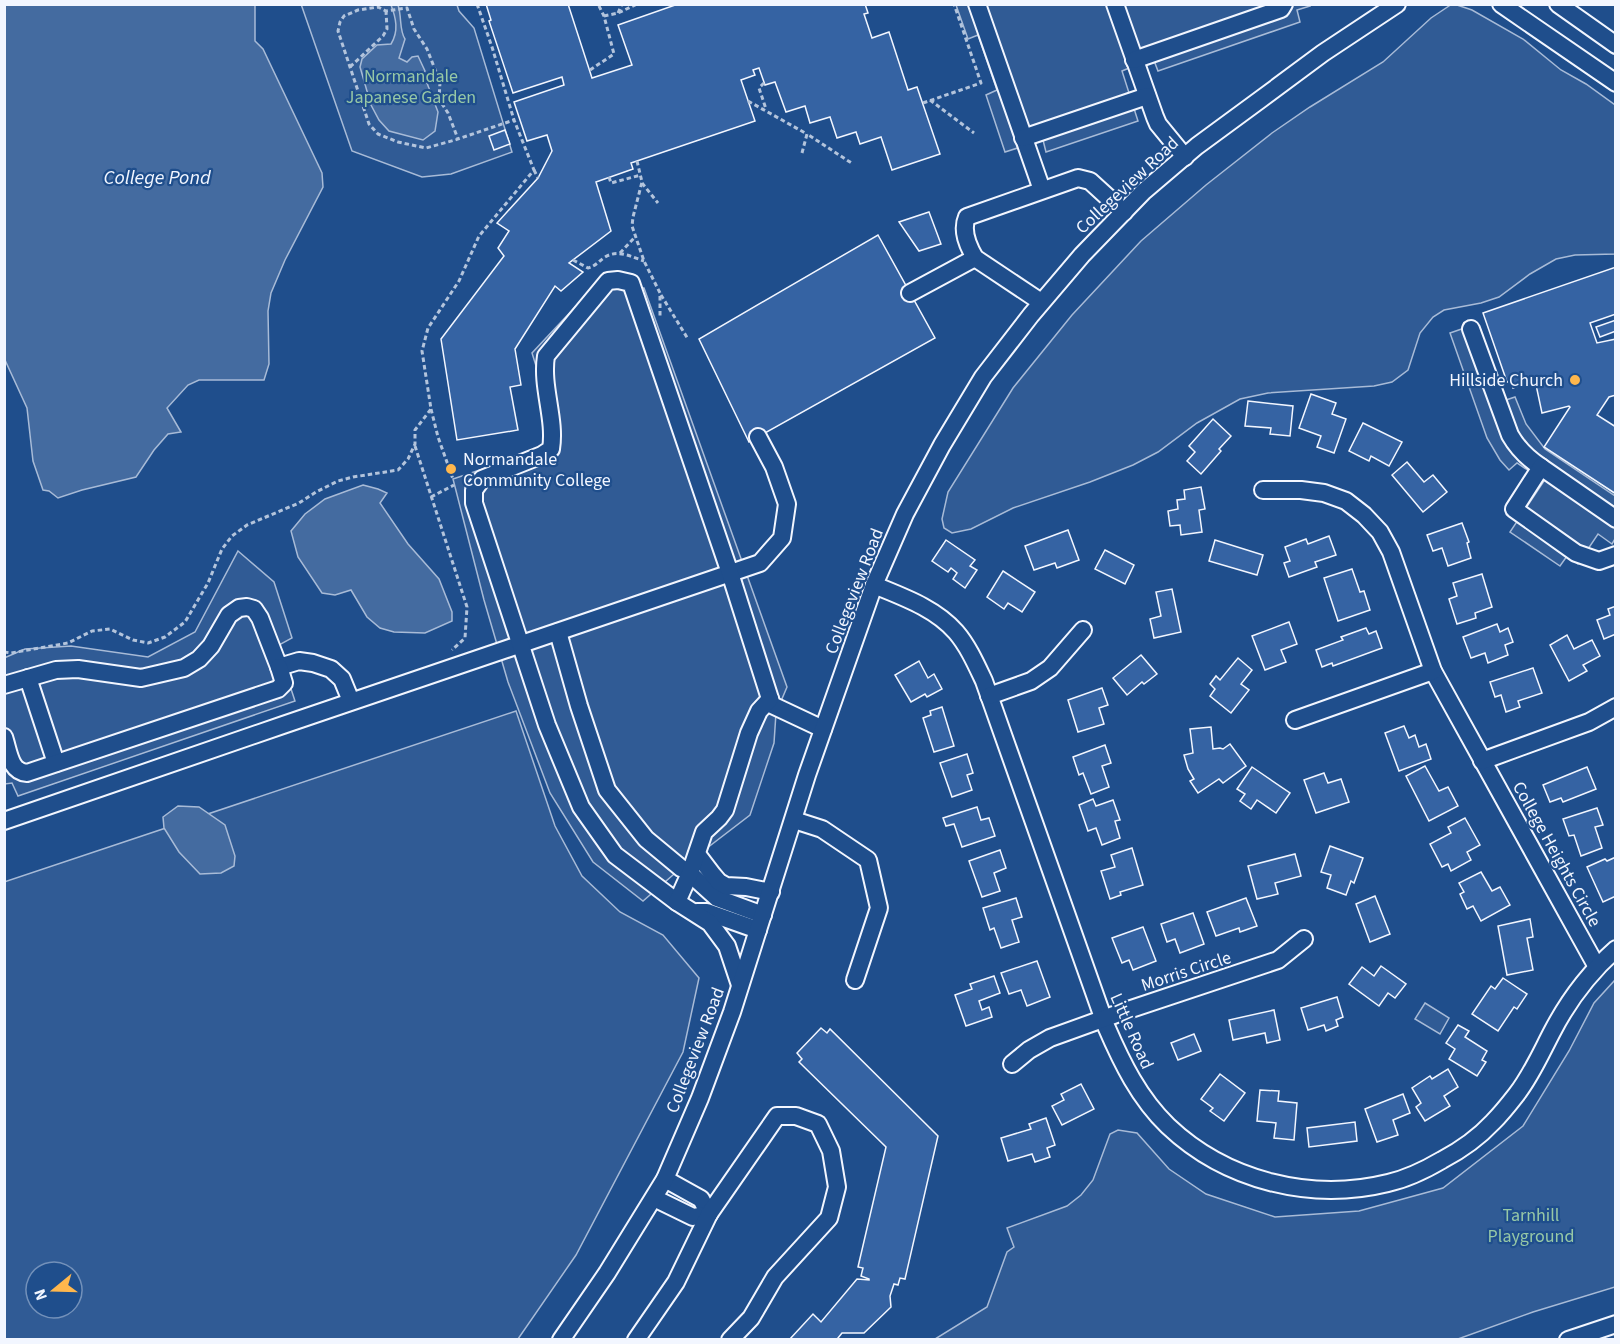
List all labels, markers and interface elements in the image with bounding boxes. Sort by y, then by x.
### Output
park label: Normandale Japanese Garden [346,64,476,110]
street label: Collegeview Road [1070,131,1184,240]
water label: College Pond [103,164,212,192]
place label: Hillside Church [1449,368,1563,393]
marker: Hillside Church [1568,373,1582,387]
place label: Normandale Community College [463,447,611,493]
marker: Normandale Community College [444,462,458,476]
street label: Collegeview Road [819,525,890,658]
street label: College Heights Circle [1506,777,1607,932]
street label: Morris Circle [1138,945,1234,998]
street label: Collegeview Road [660,984,731,1117]
street label: Little Road [1104,989,1159,1073]
park label: Tarnhill Playground [1488,1203,1574,1249]
north arrow [24,1260,84,1320]
text: N [29,1286,53,1303]

